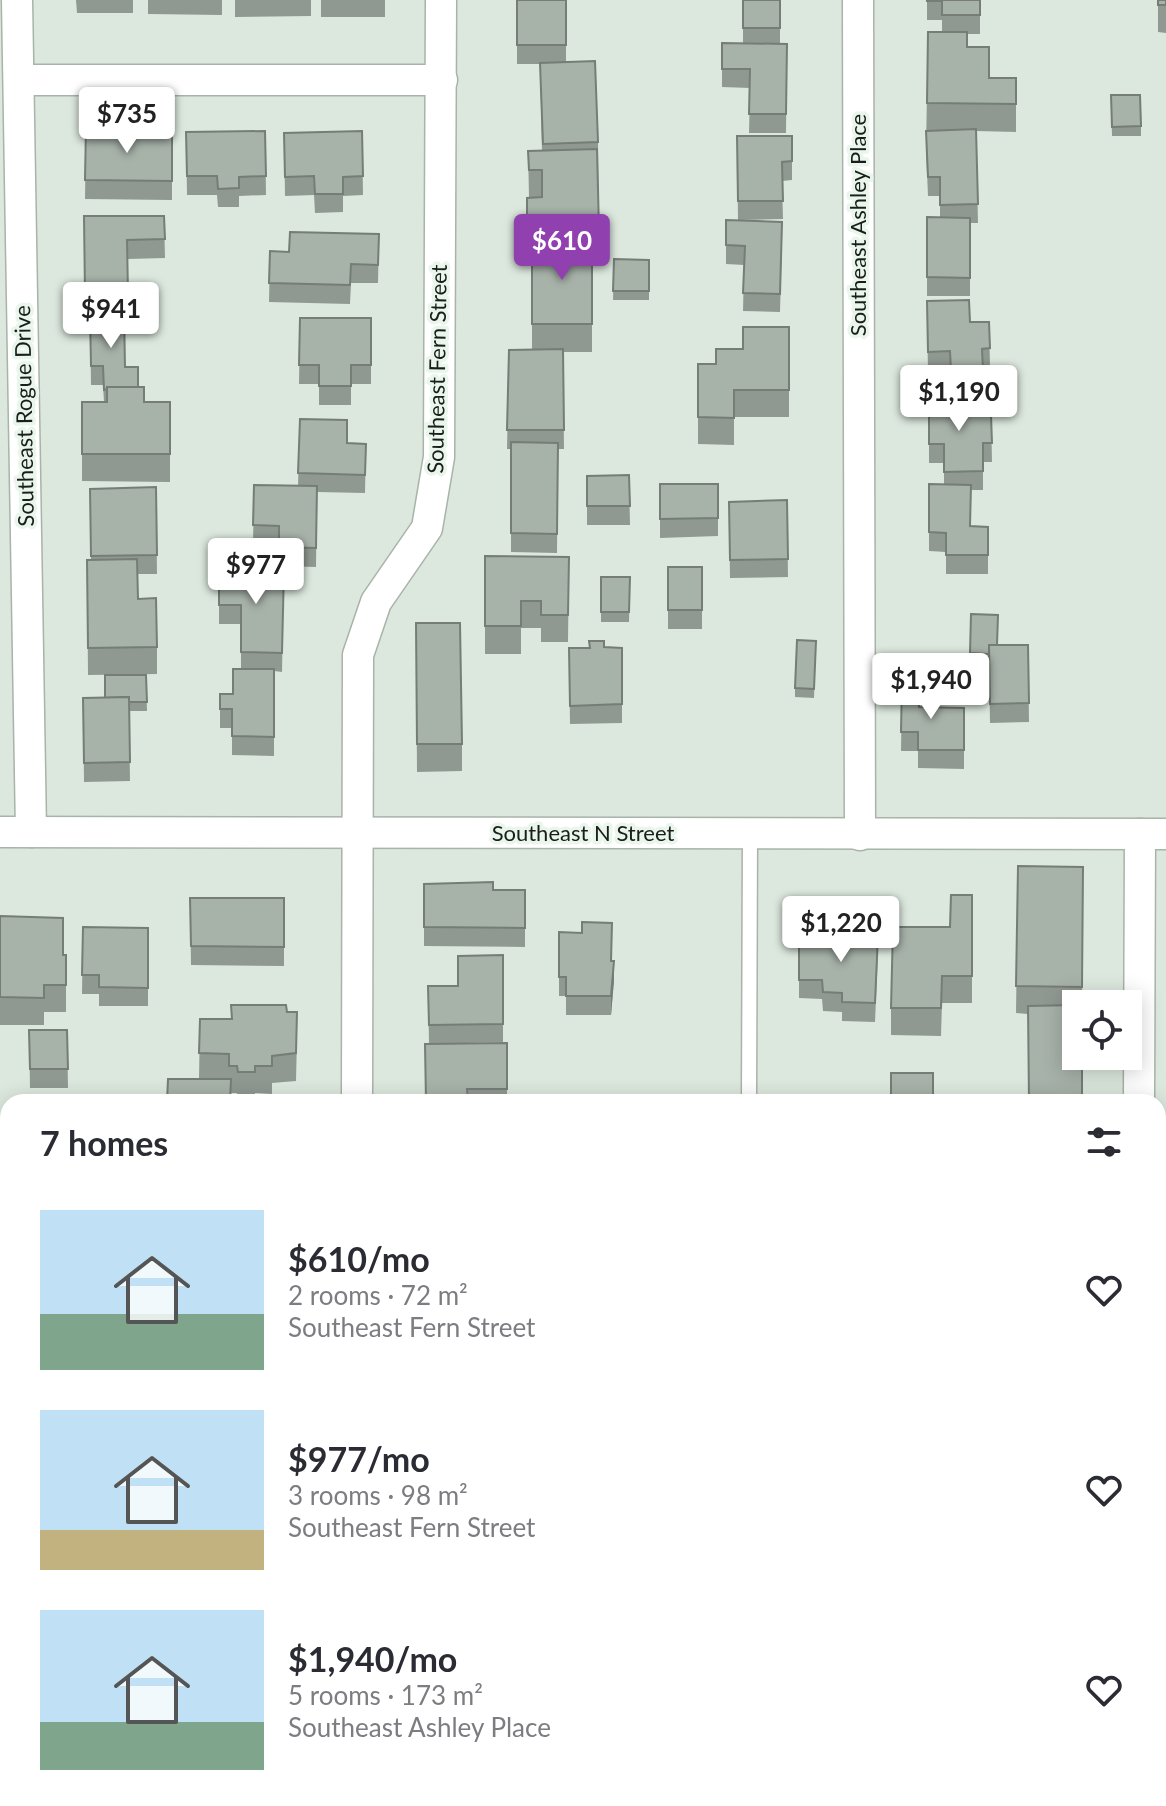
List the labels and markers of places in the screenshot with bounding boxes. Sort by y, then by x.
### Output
pin: $735 [80,87,174,155]
pin: $610 [515,214,609,282]
pin: $941 [64,282,158,350]
pin: $1,190 [894,365,1024,433]
pin: $977 [209,538,303,606]
pin: $1,940 [866,653,996,721]
pin: $1,220 [776,896,906,964]

